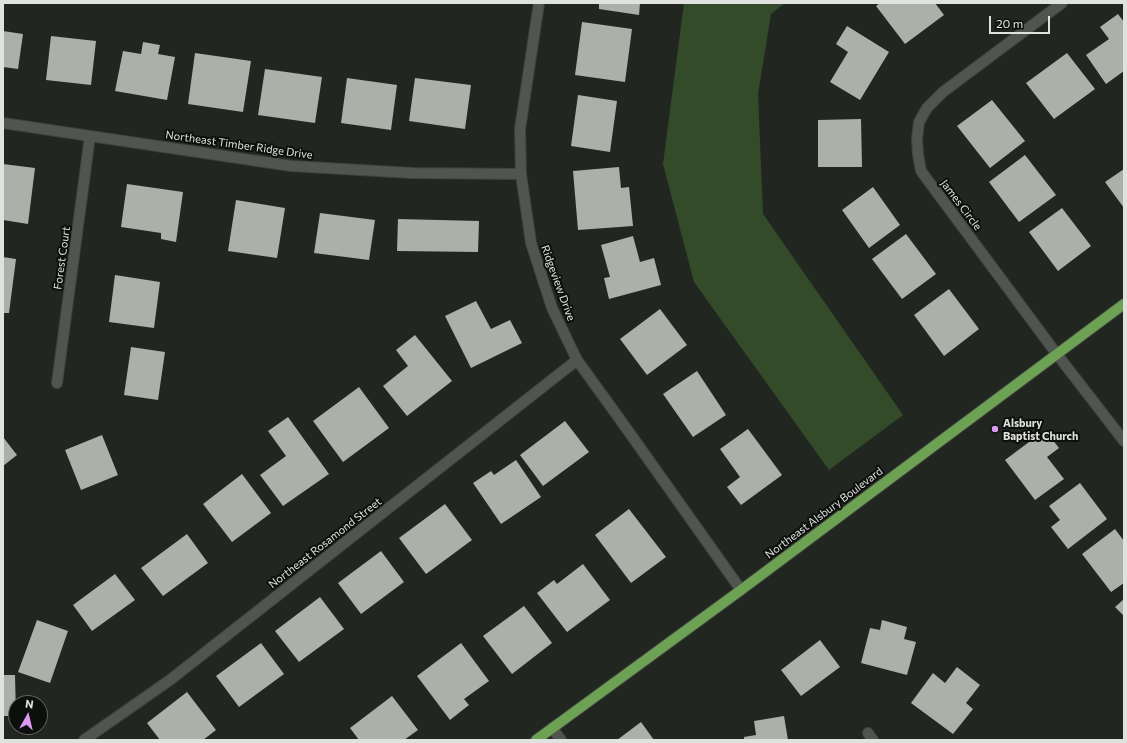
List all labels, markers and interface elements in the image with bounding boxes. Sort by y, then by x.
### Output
scale bar [991,8,1052,34]
text: 20 m [996,16,1023,30]
street label: Northeast Timber Ridge Drive [165,128,313,162]
street label: James Circle [938,177,984,233]
street label: Forest Court [51,226,73,290]
street label: Ridgeview Drive [538,243,578,323]
place label: Alsbury Baptist Church [1003,416,1078,442]
marker: Alsbury Baptist Church [990,424,1000,434]
street label: Northeast Alsbury Boulevard [763,465,885,561]
street label: Northeast Rosamond Street [266,495,384,591]
north arrow [8,695,48,735]
text: N [25,697,35,711]

